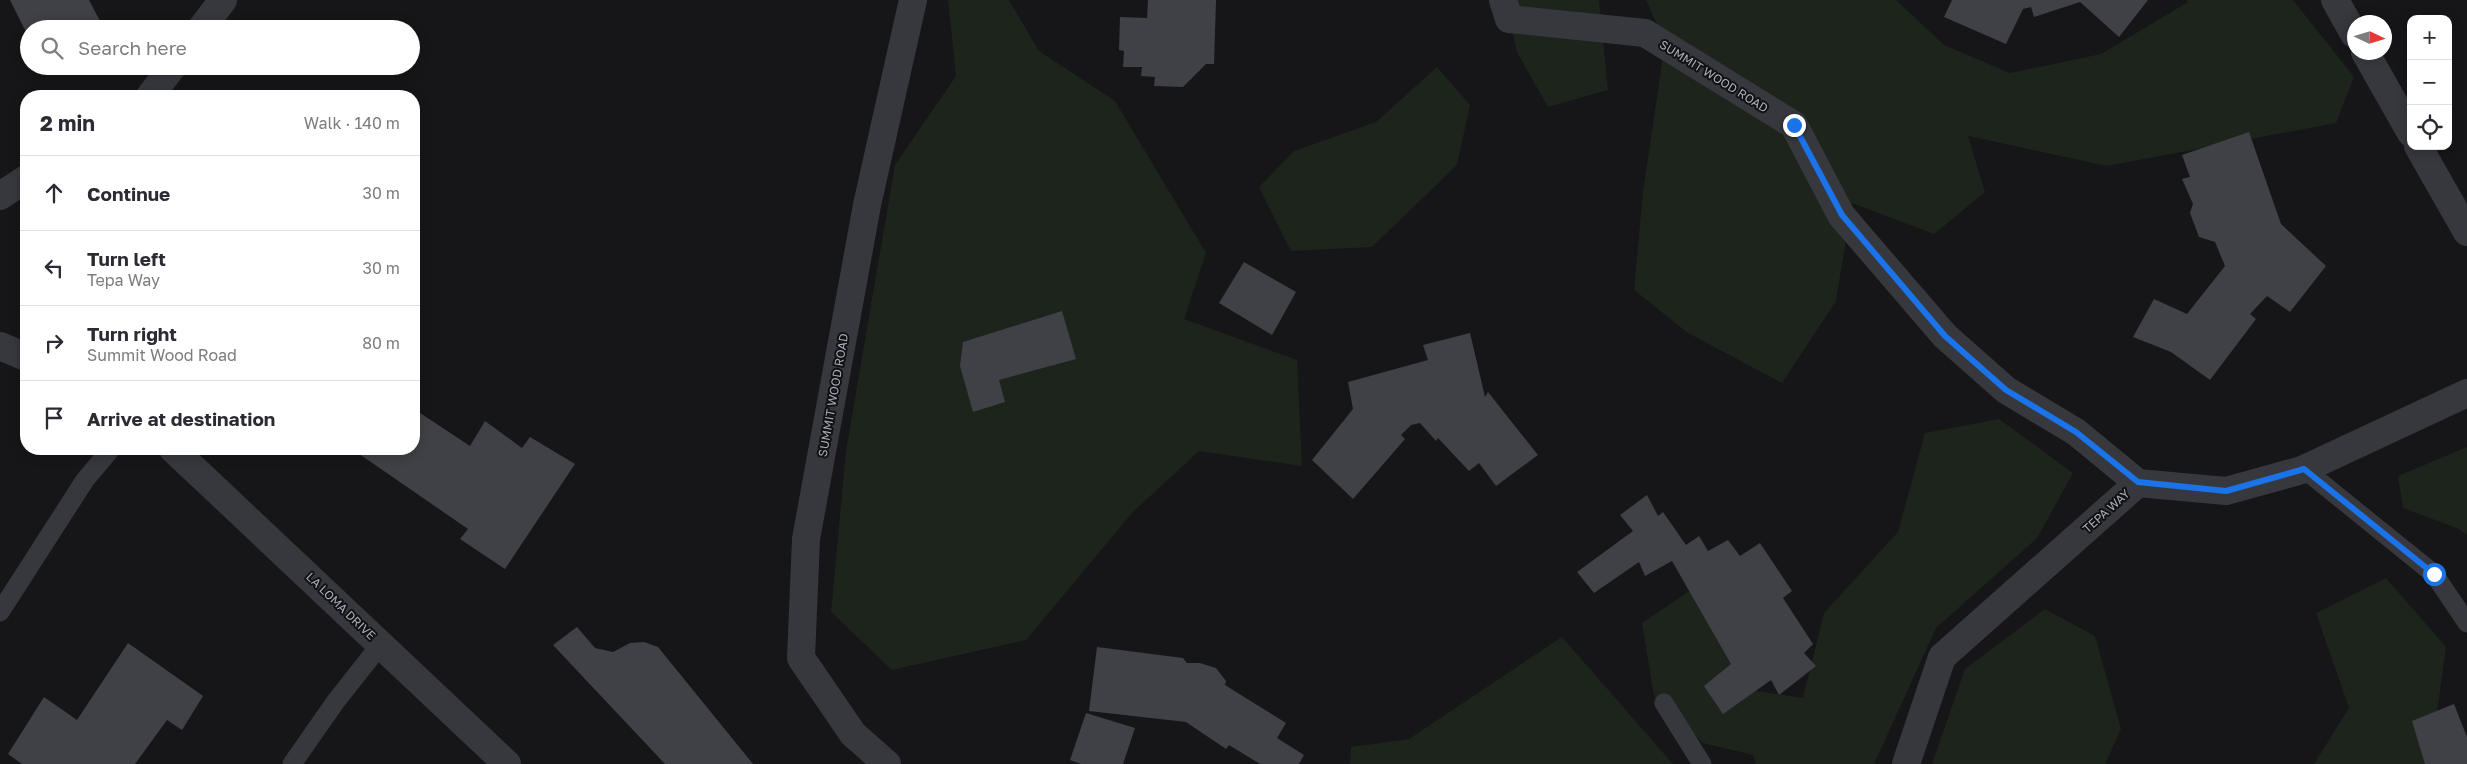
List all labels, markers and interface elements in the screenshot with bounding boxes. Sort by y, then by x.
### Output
north arrow [2347,15,2392,60]
map controls [2407,15,2452,150]
button: + [2407,15,2452,60]
search box [20,20,420,75]
icon: search [38,34,66,62]
text: Search here [78,36,187,59]
street label: SUMMIT WOOD ROAD [1657,36,1771,116]
button: − [2407,60,2452,105]
button: locate [2407,105,2452,150]
text: 2 min [40,110,95,136]
text: Walk · 140 m [304,113,400,133]
route end [1783,114,1806,137]
icon: ahead [40,179,68,207]
text: Continue [87,182,170,205]
text: 30 m [363,183,400,203]
text: Turn left [87,247,166,270]
icon: left [40,254,68,282]
text: 30 m [363,258,400,278]
text: Tepa Way [87,270,160,290]
text: Turn right [87,322,177,345]
icon: right [40,329,68,357]
street label: SUMMIT WOOD ROAD [815,332,851,458]
text: 80 m [362,333,400,353]
text: Summit Wood Road [87,345,237,365]
icon: arrive [40,404,68,432]
text: Arrive at destination [87,407,275,430]
street label: TEPA WAY [2079,486,2133,536]
route start [2423,563,2446,586]
street label: LA LOMA DRIVE [303,569,379,643]

